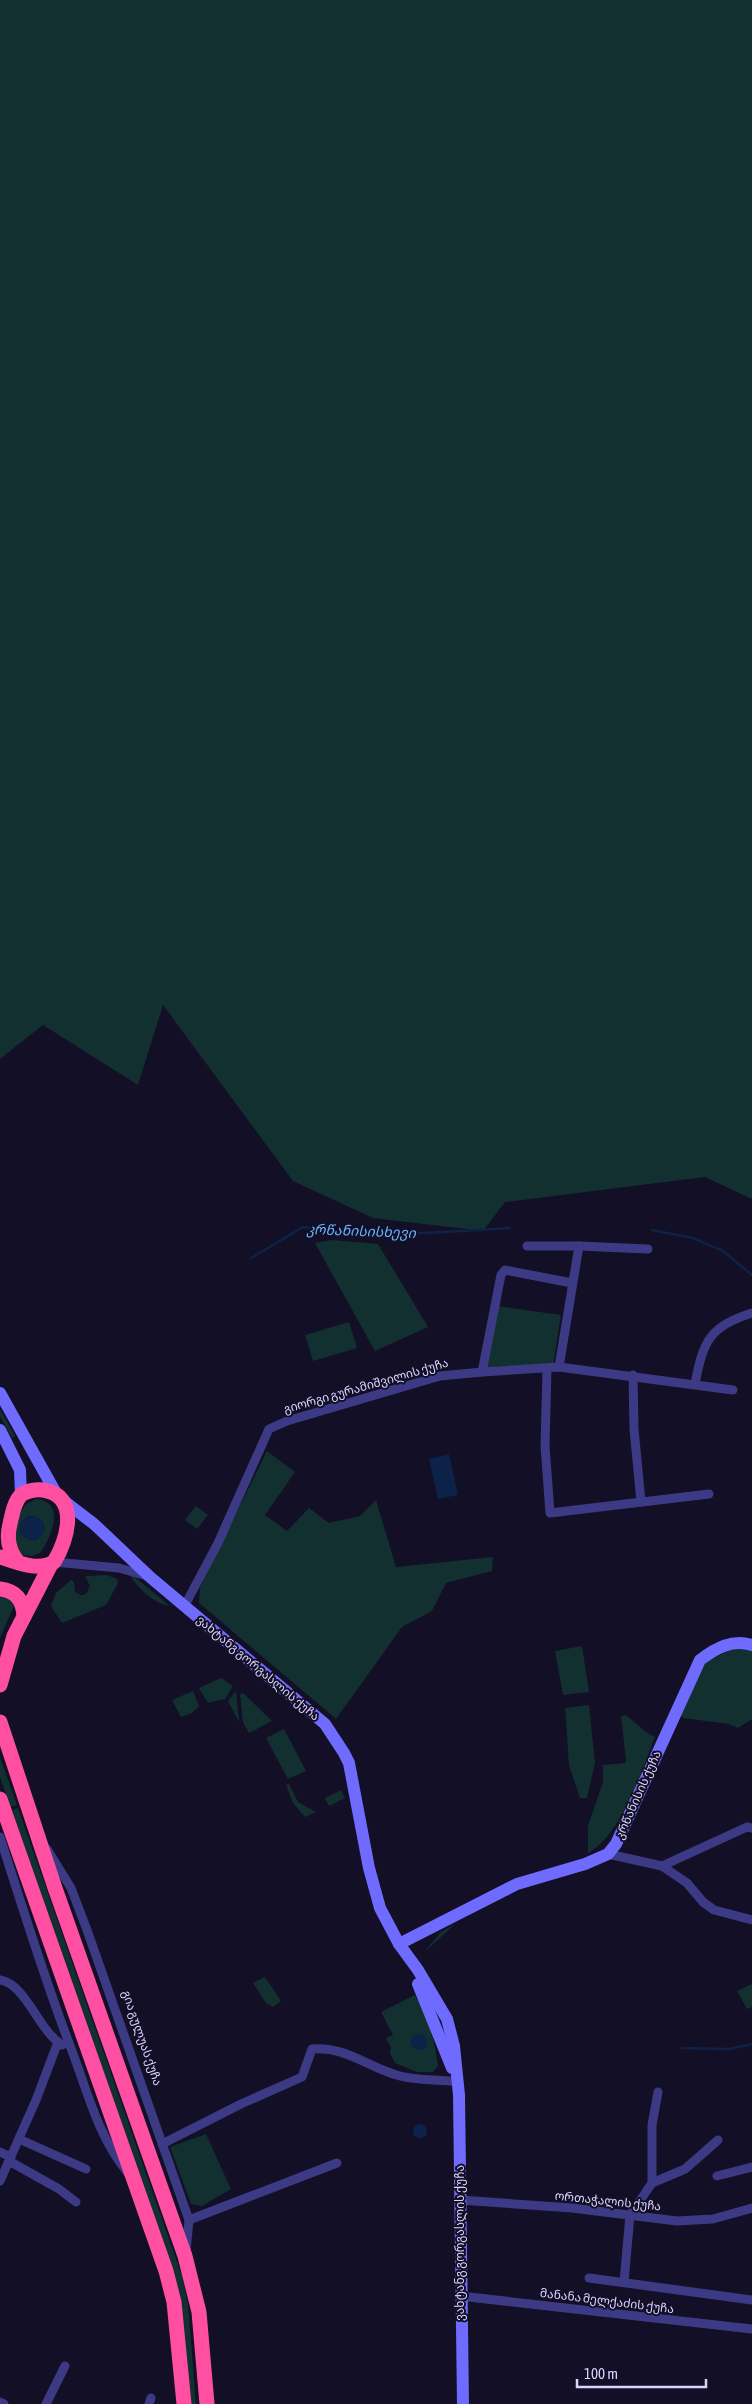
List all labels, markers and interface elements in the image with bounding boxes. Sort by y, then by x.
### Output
water label: კრწანისისხევი [306,1221,417,1242]
street label: გიორგი გურამიშვილის ქუჩა [282,1356,450,1417]
street label: ვახტანგ გორგასლის ქუჩა [193,1613,322,1724]
street label: კრწანისის ქუჩა [612,1749,664,1841]
street label: გია გულუას ქუჩა [118,1988,165,2088]
street label: ვახტანგ გორგასლის ქუჩა [453,2165,468,2321]
street label: ორთაჭალის ქუჩა [554,2188,662,2215]
street label: მანანა მელქაძის ქუჩა [539,2286,675,2317]
scale bar [577,2356,706,2388]
text: 100 m [584,2365,618,2382]

